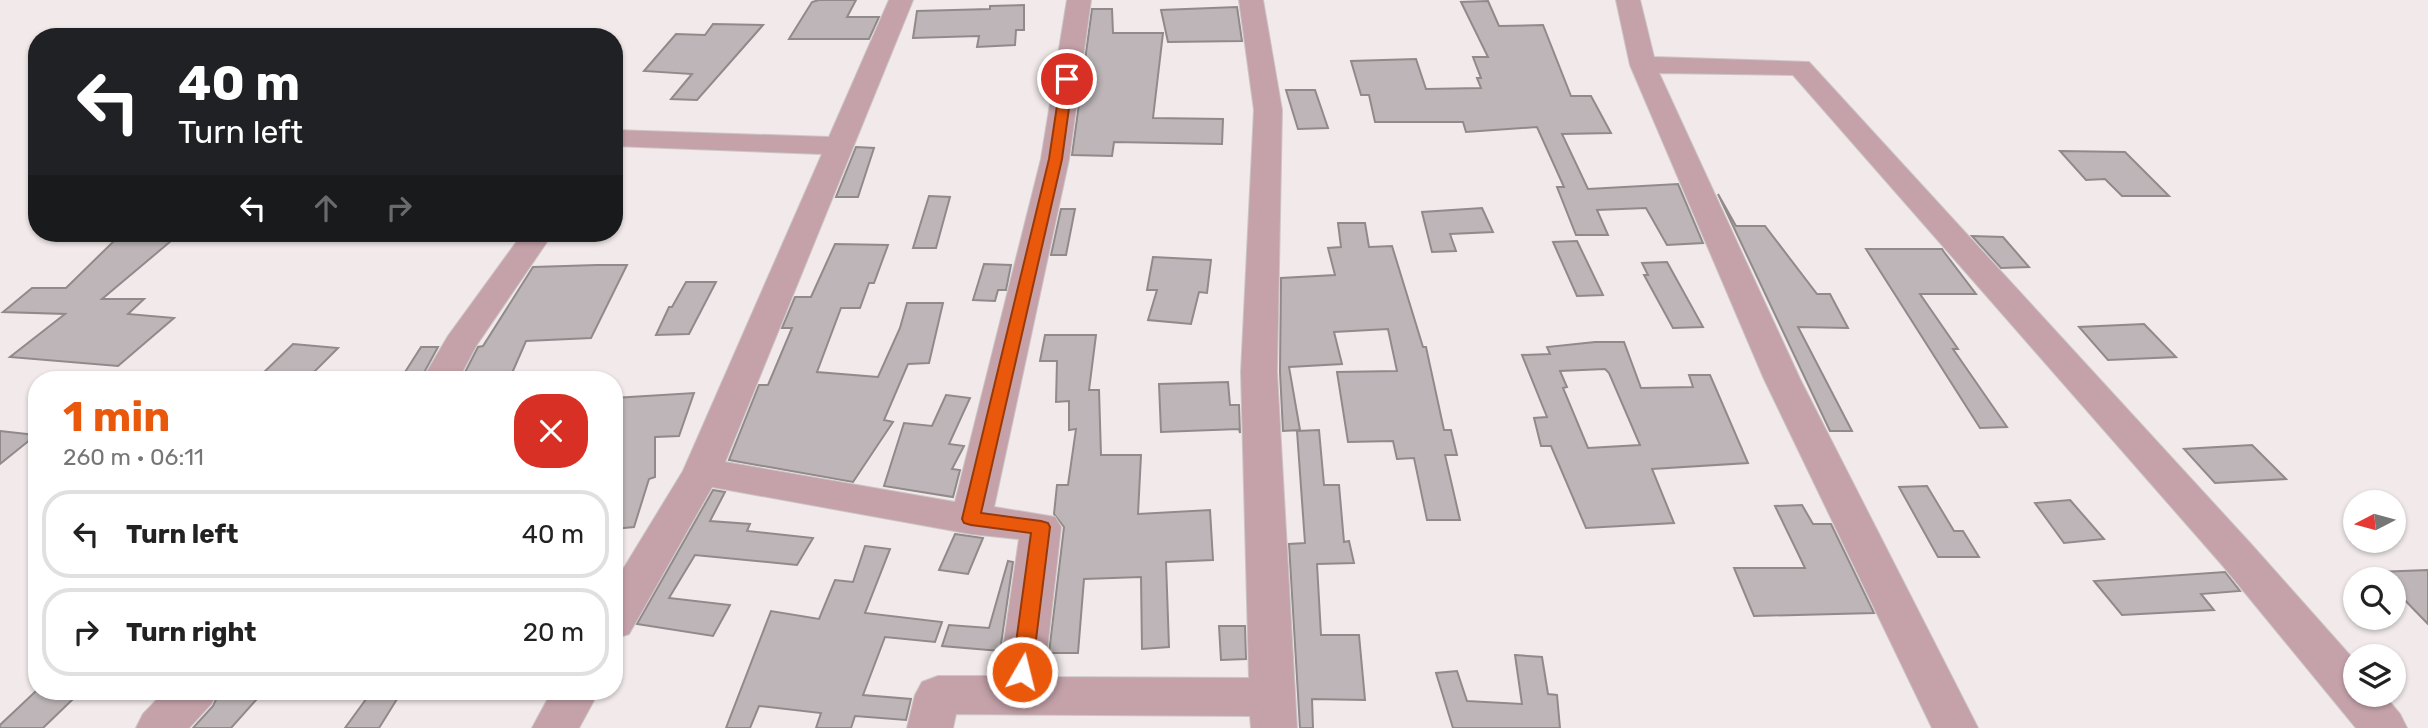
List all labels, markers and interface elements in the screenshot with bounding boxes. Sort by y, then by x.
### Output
pin [1037,49,1097,109]
text: 40 m [178,54,300,112]
icon: left [63,56,154,147]
icon: arrive [1048,60,1086,98]
text: Turn left [178,113,303,151]
icon: left [234,189,272,227]
icon: ahead [307,189,345,227]
icon: right [380,189,418,227]
text: 1 min [63,392,170,442]
button: close [514,394,588,468]
text: 260 m · 06:11 [63,443,204,471]
north arrow [2343,490,2406,553]
map controls [2343,490,2406,707]
icon: left [67,515,105,553]
text: Turn left [126,519,238,550]
text: 40 m [522,519,584,550]
button: search [2343,567,2406,630]
icon: right [67,613,105,651]
text: Turn right [126,617,256,648]
text: 20 m [523,617,584,648]
position arrow [985,635,1059,709]
button: layers [2343,644,2406,707]

